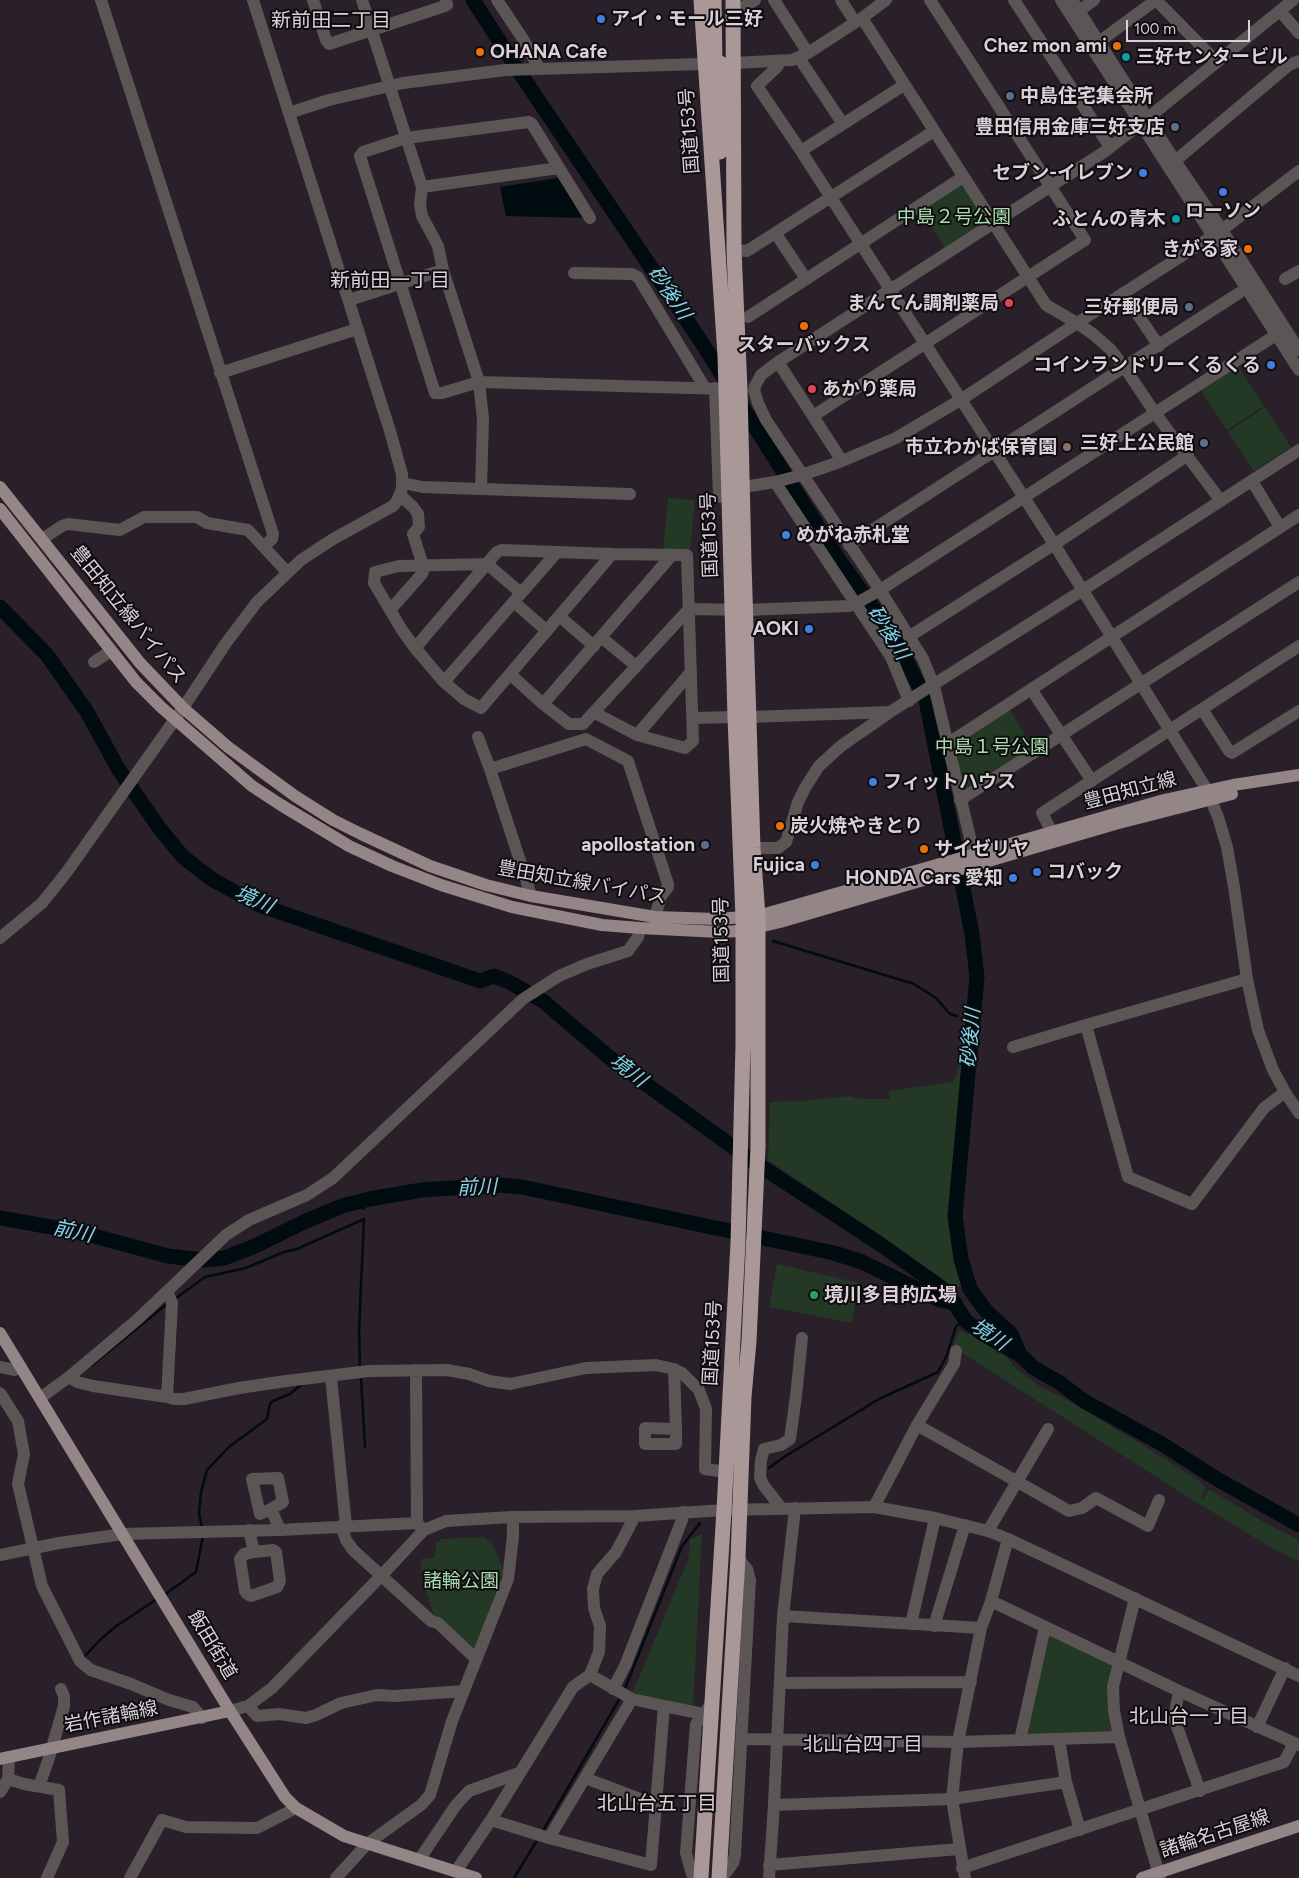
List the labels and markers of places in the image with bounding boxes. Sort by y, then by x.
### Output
place label: アイ・モール三好 [611,8,763,30]
marker: アイ・モール三好 [595,13,607,25]
place label: Chez mon ami [984,35,1107,57]
marker: Chez mon ami [1111,40,1123,52]
place label: OHANA Cafe [490,41,607,63]
marker: OHANA Cafe [474,46,486,58]
place label: 三好センタービル [1136,46,1288,68]
marker: 三好センタービル [1120,51,1132,63]
place label: 中島住宅集会所 [1020,85,1153,107]
marker: 中島住宅集会所 [1004,90,1016,102]
place label: 豊田信用金庫三好支店 [975,116,1165,138]
marker: 豊田信用金庫三好支店 [1169,121,1181,133]
place label: セブン-イレブン [992,162,1133,184]
marker: セブン-イレブン [1137,167,1149,179]
marker: ローソン [1217,186,1229,198]
place label: ローソン [1185,200,1261,222]
place label: ふとんの青木 [1052,208,1166,230]
marker: ふとんの青木 [1170,213,1182,225]
place label: きがる家 [1162,238,1238,260]
marker: きがる家 [1242,243,1254,255]
place label: まんてん調剤薬局 [847,292,999,314]
place label: 三好郵便局 [1084,296,1179,318]
marker: まんてん調剤薬局 [1003,297,1015,309]
marker: 三好郵便局 [1183,301,1195,313]
marker: スターバックス [798,320,810,332]
place label: スターバックス [738,334,870,356]
place label: コインランドリーくるくる [1033,354,1261,376]
marker: コインランドリーくるくる [1265,359,1277,371]
place label: あかり薬局 [822,378,917,400]
marker: あかり薬局 [806,383,818,395]
place label: 三好上公民館 [1080,432,1194,454]
place label: 市立わかば保育園 [905,436,1057,458]
marker: 三好上公民館 [1198,437,1210,449]
marker: 市立わかば保育園 [1061,441,1073,453]
place label: めがね赤札堂 [796,524,910,546]
marker: めがね赤札堂 [780,529,792,541]
place label: AOKI [753,618,799,640]
marker: AOKI [803,623,815,635]
place label: フィットハウス [883,771,1016,793]
marker: フィットハウス [867,776,879,788]
place label: 炭火焼やきとり [790,815,923,837]
marker: 炭火焼やきとり [774,820,786,832]
place label: apollostation [581,834,695,856]
place label: サイゼリヤ [934,838,1029,860]
marker: apollostation [699,839,711,851]
marker: サイゼリヤ [918,843,930,855]
place label: Fujica [753,854,805,876]
marker: Fujica [809,859,821,871]
place label: コバック [1047,861,1123,883]
marker: コバック [1031,866,1043,878]
place label: HONDA Cars 愛知 [845,867,1003,889]
marker: HONDA Cars 愛知 [1007,872,1019,884]
place label: 境川多目的広場 [824,1284,957,1306]
marker: 境川多目的広場 [808,1289,820,1301]

